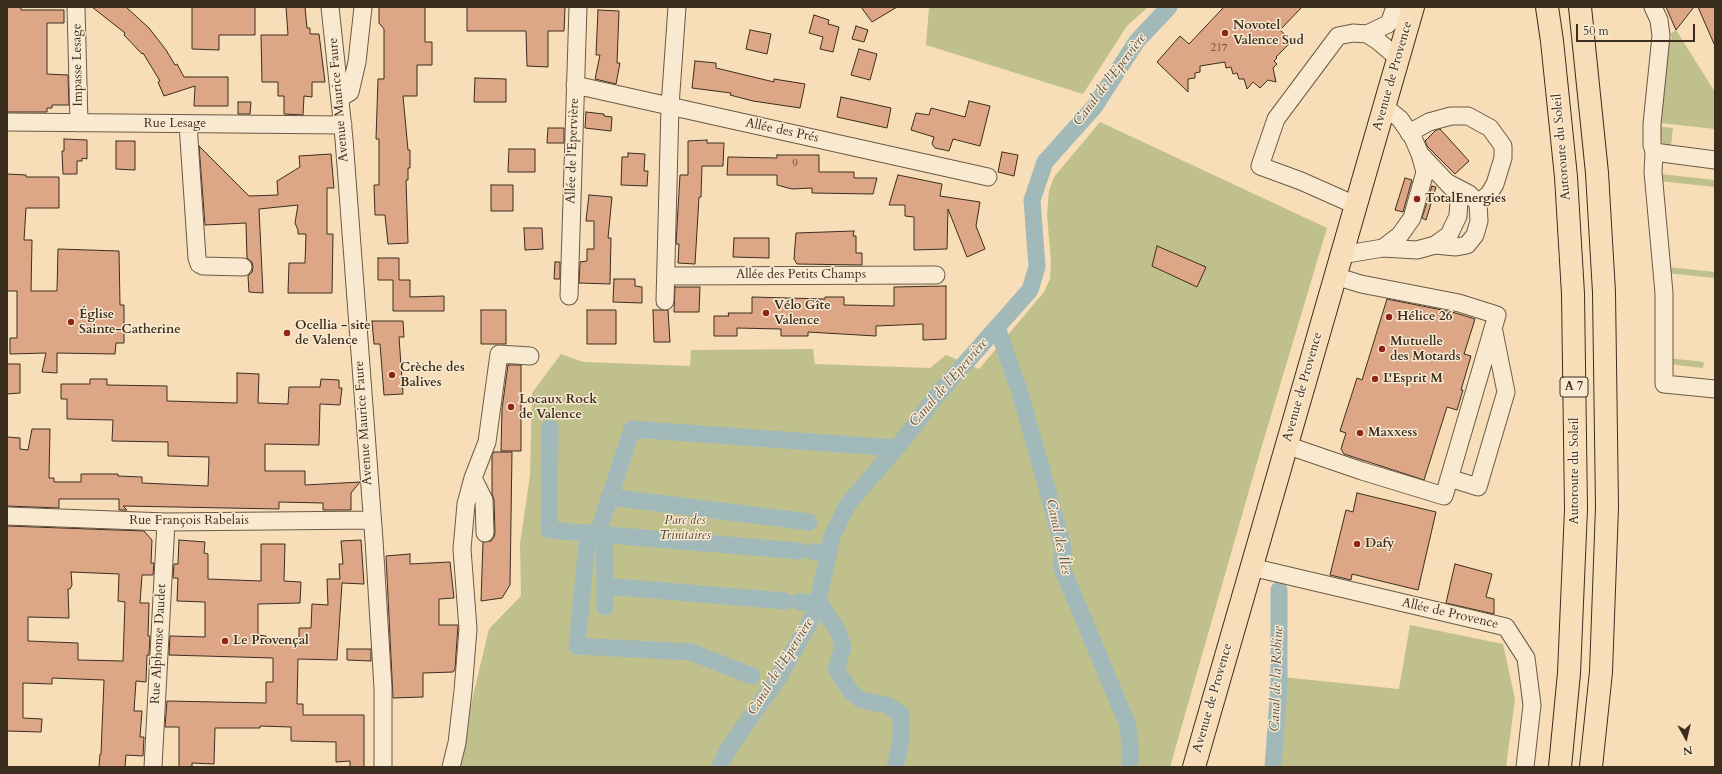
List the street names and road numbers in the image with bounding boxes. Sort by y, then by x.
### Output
street label: Avenue de Provence [1370,19,1416,133]
street label: Impasse Lesage [69,23,87,107]
street label: Avenue Maurice Faure [326,37,352,163]
street label: Autoroute du Soleil [1550,93,1574,201]
street label: Allée de l'Epervière [563,98,583,204]
street label: Rue Lesage [144,116,206,132]
street label: Allée des Prés [744,116,820,146]
street label: Allée des Petits Champs [736,267,866,283]
street label: Avenue de Provence [1280,330,1326,444]
street label: Avenue Maurice Faure [352,360,376,486]
road number: A 7 [1560,377,1588,397]
street label: Autoroute du Soleil [1567,417,1583,525]
street label: Rue François Rabelais [129,513,249,529]
street label: Rue Alphonse Daudet [148,583,170,705]
street label: Allée de Provence [1400,595,1500,633]
street label: Avenue de Provence [1190,641,1236,755]

